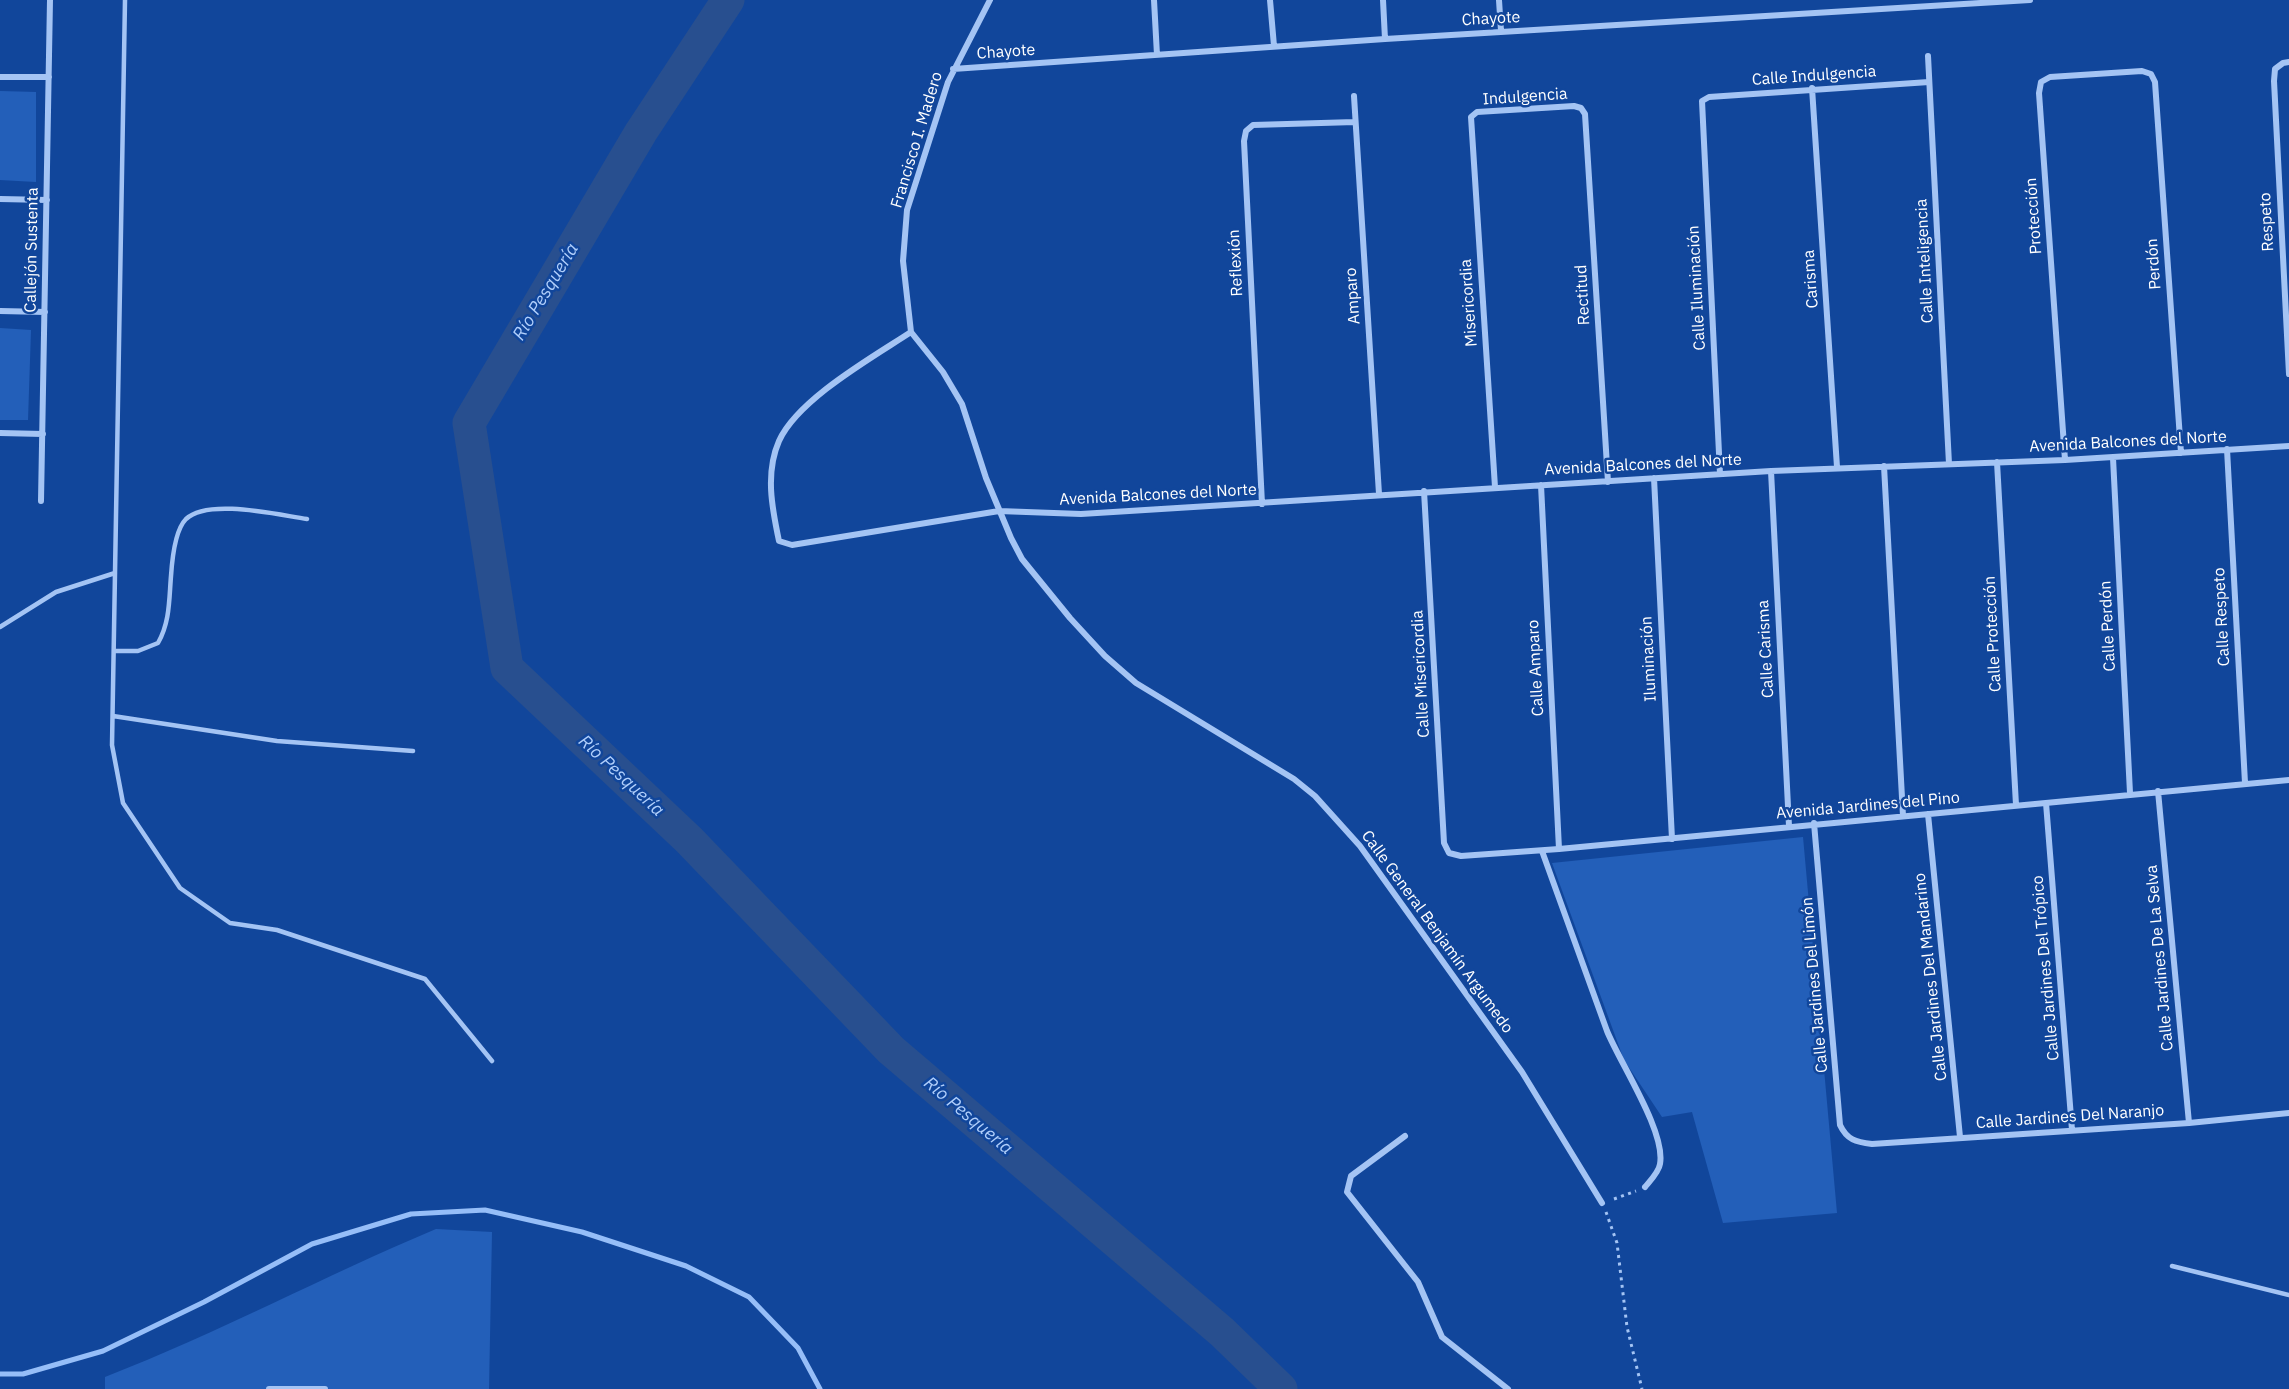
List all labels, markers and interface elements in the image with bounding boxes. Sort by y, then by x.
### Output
street label: Chayote [1461,8,1521,30]
street label: Chayote [976,40,1036,64]
street label: Calle Indulgencia [1751,62,1877,90]
street label: Francisco I. Madero [887,70,947,210]
street label: Indulgencia [1482,84,1568,110]
street label: Protección [2022,177,2046,255]
street label: Callejón Sustenta [21,187,43,313]
street label: Respeto [2256,192,2278,252]
street label: Calle Inteligencia [1912,198,1938,324]
street label: Calle Iluminación [1684,225,1710,351]
street label: Reflexión [1225,229,1247,297]
street label: Perdón [2143,238,2165,290]
water label: Río Pesquería [509,239,583,345]
street label: Carisma [1799,249,1823,309]
street label: Misericordia [1456,258,1482,348]
street label: Rectitud [1572,264,1594,326]
street label: Amparo [1341,267,1365,325]
street label: Avenida Balcones del Norte [2029,427,2227,457]
street label: Avenida Balcones del Norte [1544,450,1742,480]
street label: Avenida Balcones del Norte [1059,480,1257,510]
street label: Calle Respeto [2210,567,2234,667]
street label: Calle Protección [1980,575,2006,693]
street label: Calle Perdón [2096,580,2120,672]
street label: Calle Carisma [1754,599,1778,699]
street label: Calle Misericordia [1408,610,1434,738]
street label: Iluminación [1637,616,1661,702]
street label: Calle Amparo [1524,619,1548,717]
water label: Río Pesquería [574,731,668,821]
street label: Avenida Jardines del Pino [1775,788,1961,824]
street label: Calle General Benjamín Argumedo [1357,827,1517,1037]
street label: Calle Jardines De La Selva [2142,864,2178,1052]
street label: Calle Jardines Del Mandarino [1911,872,1951,1082]
street label: Calle Jardines Del Trópico [2028,875,2064,1061]
street label: Calle Jardines Del Limón [1798,896,1832,1074]
water label: Río Pesquería [919,1073,1017,1159]
street label: Calle Jardines Del Naranjo [1975,1101,2165,1133]

